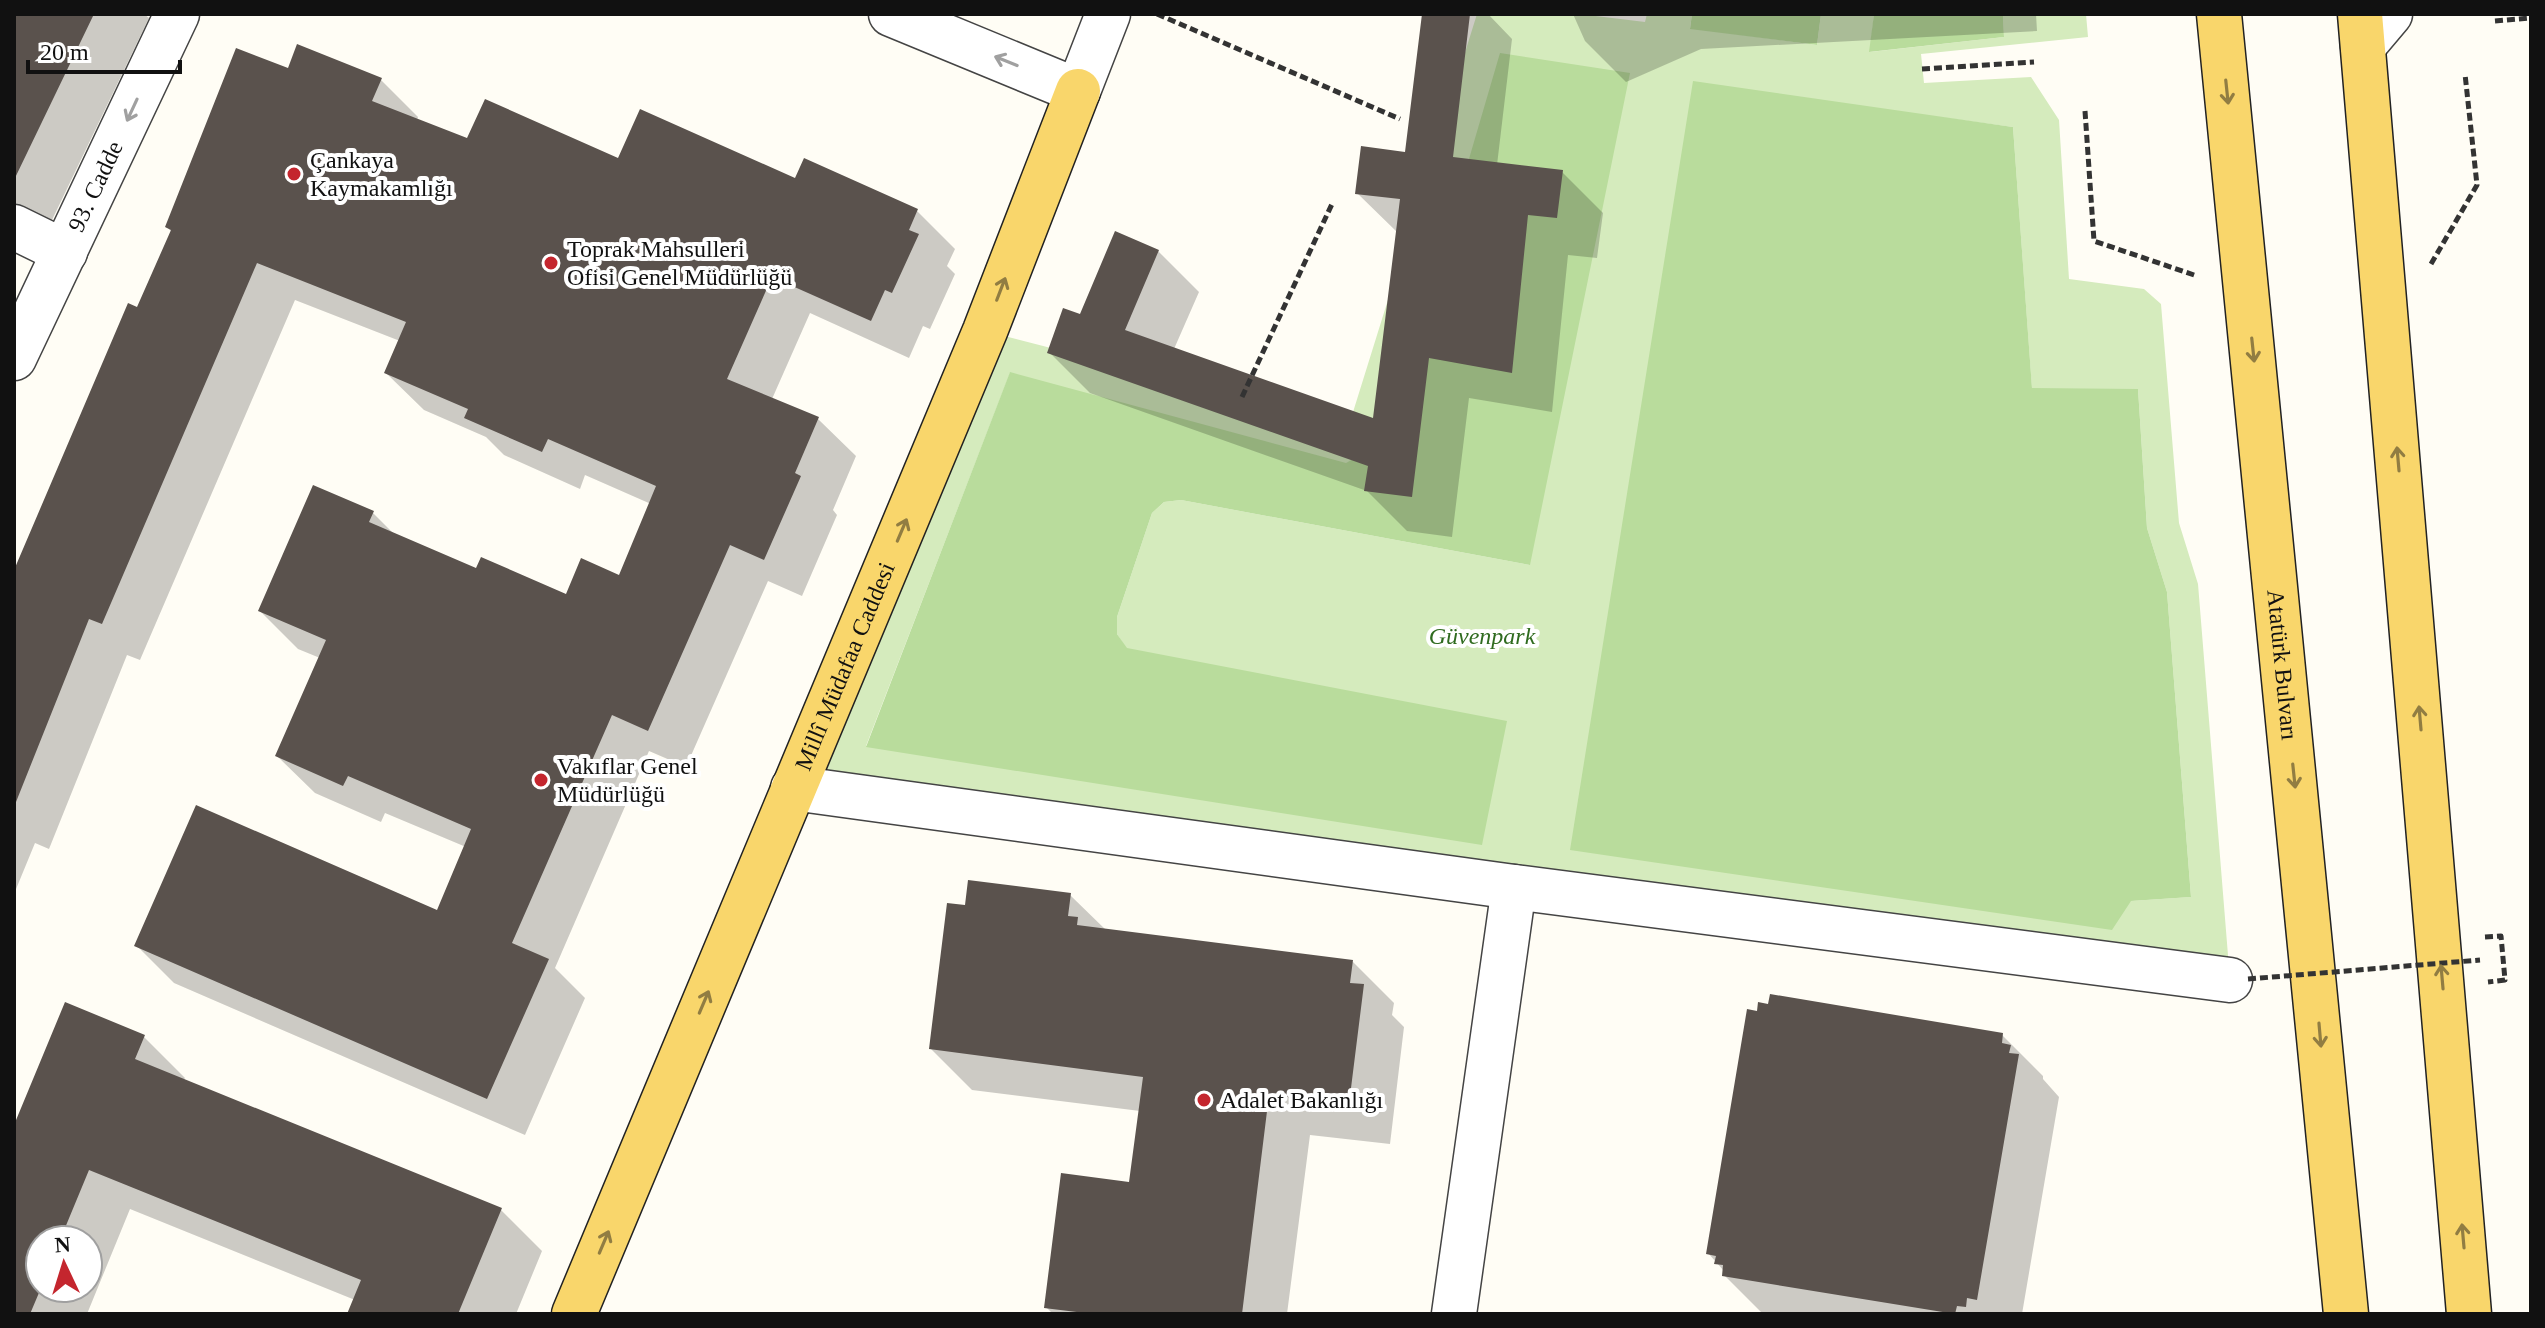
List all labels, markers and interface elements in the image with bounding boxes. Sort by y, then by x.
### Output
scale bar [28,24,180,74]
text: 20 m [40,39,89,65]
one-way arrow [994,53,1019,68]
one-way arrow [2220,78,2235,105]
one-way arrow [124,98,139,122]
street label: 93. Cadde [63,137,128,236]
place label: Çankaya Kaymakamlığı [310,147,453,201]
marker: Çankaya Kaymakamlığı [285,165,303,183]
place label: Toprak Mahsulleri Ofisi Genel Müdürlüğü [567,236,792,290]
marker: Toprak Mahsulleri Ofisi Genel Müdürlüğü [542,254,560,272]
one-way arrow [995,277,1009,302]
one-way arrow [2245,336,2260,363]
one-way arrow [2390,446,2405,473]
one-way arrow [895,518,910,543]
street label: Millî Müdafaa Caddesi [790,558,900,774]
street label: Atatürk Bulvarı [2262,588,2303,742]
park label: Güvenpark [1429,623,1536,649]
one-way arrow [2412,705,2427,732]
place label: Vakıflar Genel Müdürlüğü [557,753,698,807]
one-way arrow [2287,762,2302,789]
marker: Vakıflar Genel Müdürlüğü [532,771,550,789]
one-way arrow [2435,964,2450,991]
one-way arrow [698,990,712,1015]
one-way arrow [2312,1021,2327,1048]
place label: Adalet Bakanlığı [1220,1087,1384,1113]
marker: Adalet Bakanlığı [1195,1091,1213,1109]
one-way arrow [2455,1223,2470,1250]
north arrow [24,1224,104,1304]
one-way arrow [598,1230,612,1255]
text: N [54,1232,72,1258]

